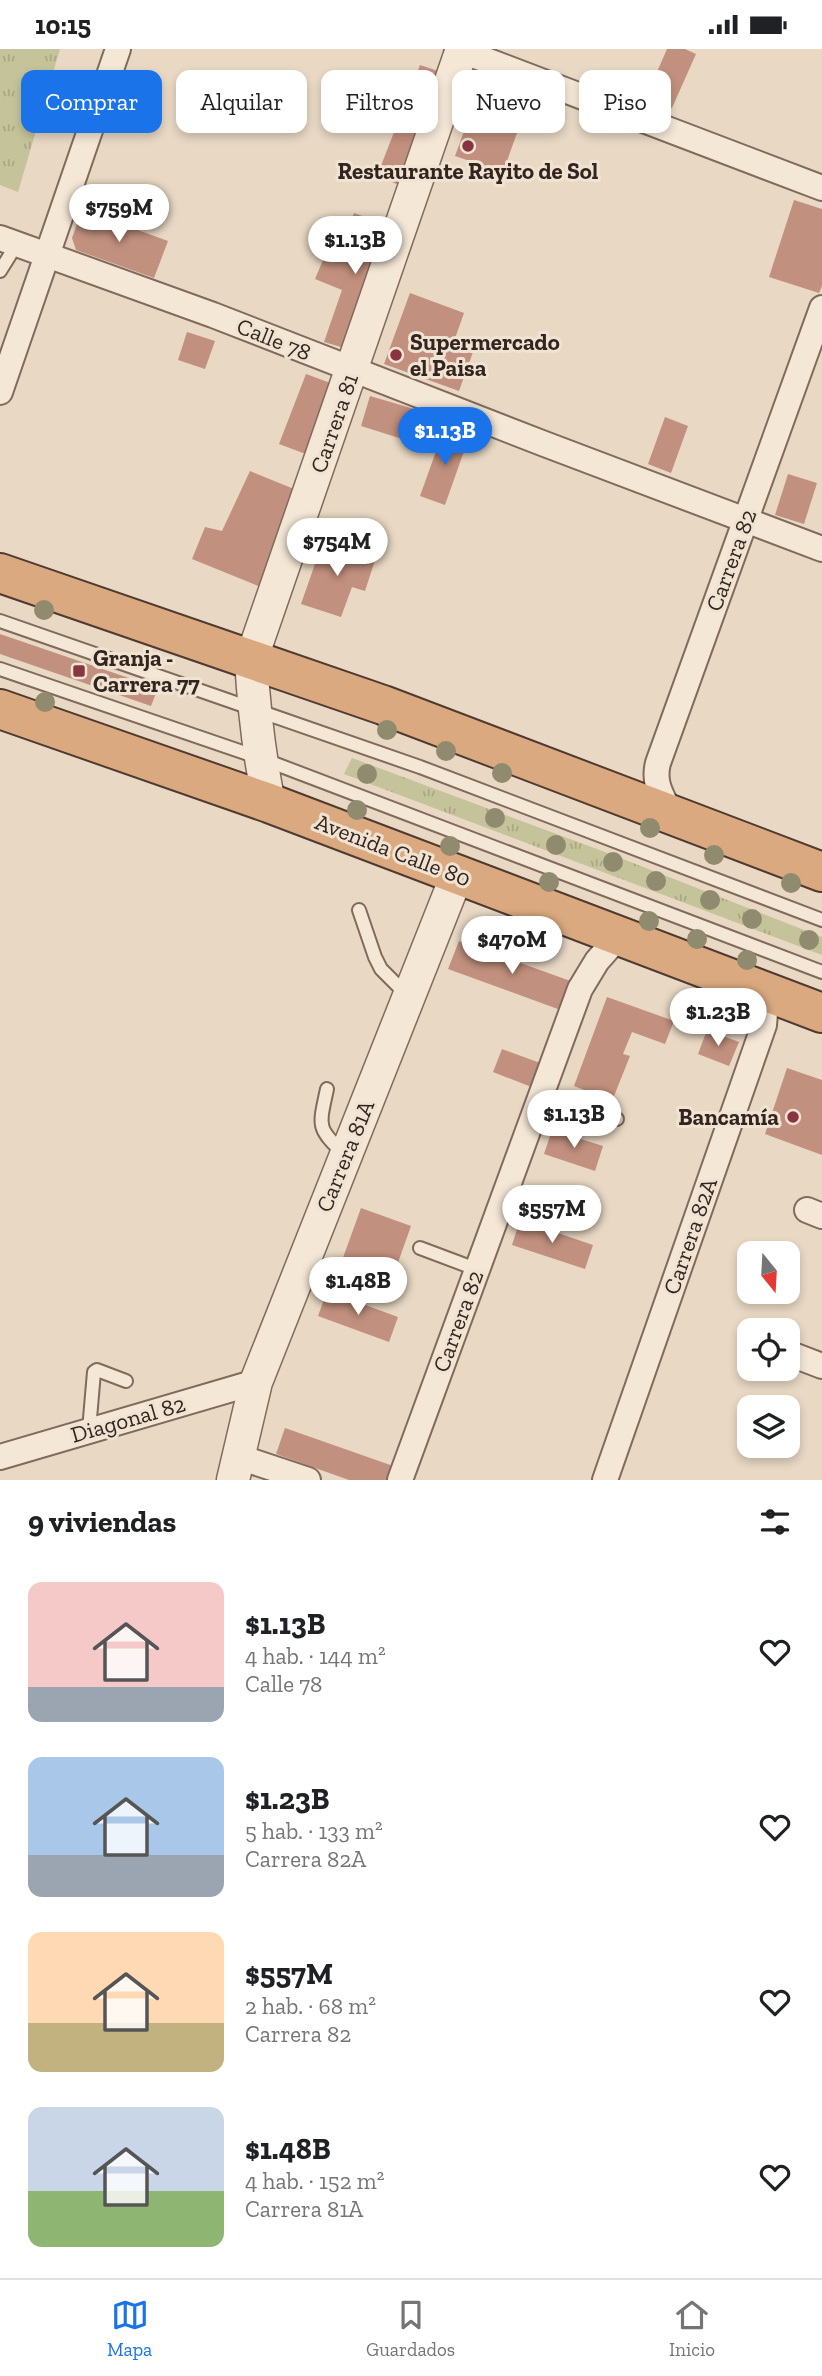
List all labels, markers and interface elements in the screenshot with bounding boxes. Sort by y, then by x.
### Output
text: 10:15 [35,9,91,41]
chip: Comprar [21,70,162,133]
chip: Alquilar [176,70,307,133]
chip: Filtros [321,70,438,133]
chip: Nuevo [452,70,565,133]
chip: Piso [579,70,671,133]
marker: Restaurante Rayito de Sol [460,138,476,154]
place label: Restaurante Rayito de Sol [338,157,599,185]
pin: $759M [70,185,168,244]
text: $759M [85,193,153,221]
pin: $1.13B [298,217,412,276]
text: $1.13B [324,225,386,253]
street label: Calle 78 [233,312,315,366]
place label: Supermercado el Paisa [410,328,560,382]
marker: Supermercado el Paisa [388,347,404,363]
street label: Carrera 81 [304,369,364,476]
pin: $1.13B [388,407,502,467]
text: $1.13B [414,416,476,444]
street label: Carrera 82 [700,505,762,615]
pin: $754M [288,519,386,578]
text: $754M [303,527,371,555]
place label: Granja - Carrera 77 [93,644,200,698]
marker: Granja - Carrera 77 [71,663,87,679]
street label: Avenida Calle 80 [311,807,475,893]
pin: $470M [463,916,561,976]
text: $470M [477,925,547,953]
pin: $1.23B [661,989,775,1048]
text: $1.23B [686,997,750,1025]
pin: $1.13B [517,1091,631,1150]
street label: Carrera 81A [310,1095,381,1216]
text: $1.13B [543,1099,605,1127]
place label: Bancamía [678,1103,779,1131]
marker: Bancamía [785,1109,801,1125]
street label: Carrera 82A [657,1173,723,1298]
pin: $557M [503,1185,601,1245]
text: $557M [518,1194,586,1222]
north arrow [737,1241,800,1304]
map controls [737,1241,800,1458]
pin: $1.48B [301,1257,415,1317]
text: $1.48B [325,1266,391,1294]
street label: Carrera 82 [427,1266,489,1376]
button: locate [737,1318,800,1381]
street label: Diagonal 82 [67,1389,189,1449]
button: layers [737,1395,800,1458]
icon: filters [756,1503,794,1541]
text: 9 viviendas [28,1504,176,1540]
text: $1.13B [245,1606,325,1642]
icon: home [84,1610,168,1694]
icon: heart [756,1633,794,1671]
text: 4 hab. · 144 m² [245,1642,386,1670]
text: Calle 78 [245,1670,322,1698]
text: $1.23B [245,1781,329,1817]
icon: home [84,1785,168,1869]
icon: heart [756,1808,794,1846]
text: 5 hab. · 133 m² [245,1817,383,1845]
text: Carrera 82A [245,1845,366,1873]
text: $557M [245,1956,333,1992]
icon: home [84,1960,168,2044]
icon: heart [756,1983,794,2021]
text: 2 hab. · 68 m² [245,1992,376,2020]
text: Carrera 82 [245,2020,351,2048]
text: $1.48B [245,2131,331,2167]
icon: home [84,2135,168,2219]
icon: heart [756,2158,794,2196]
text: 4 hab. · 152 m² [245,2167,385,2195]
text: Carrera 81A [245,2195,363,2223]
tab: Mapa [107,2296,152,2361]
tab: Guardados [366,2296,455,2361]
tab: Inicio [669,2296,715,2361]

